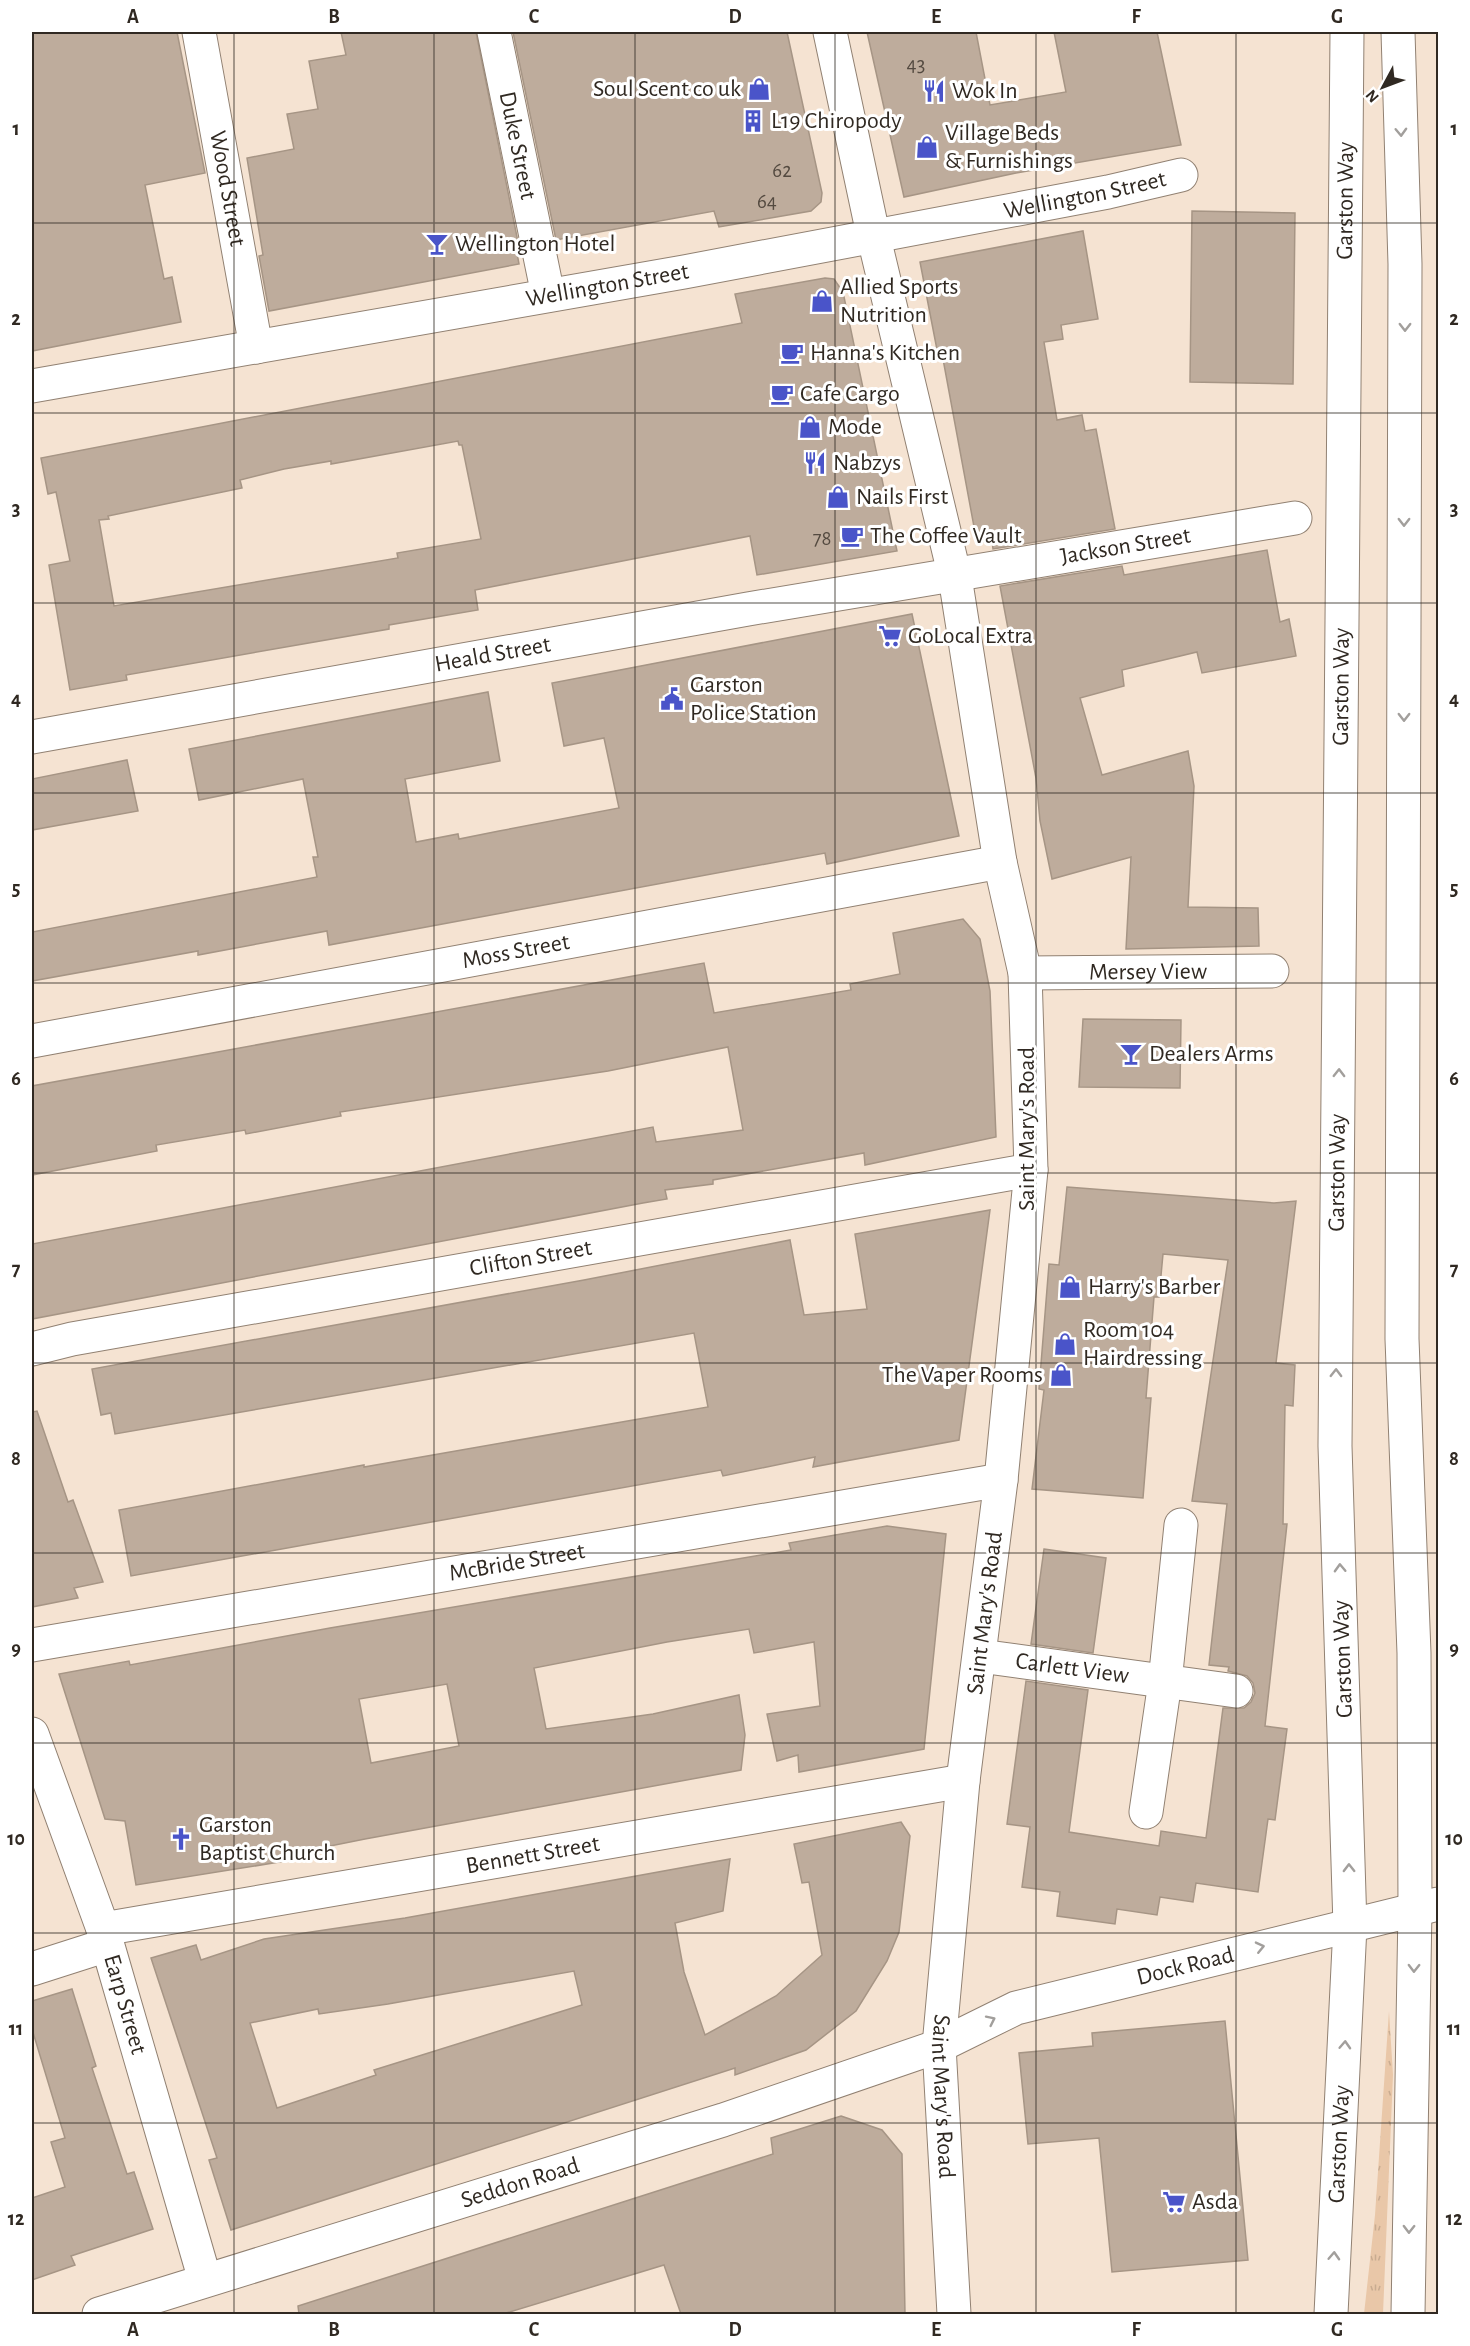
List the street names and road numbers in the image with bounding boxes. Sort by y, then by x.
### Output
street label: Duke Street [495,89,540,202]
street label: Wood Street [205,129,250,248]
street label: Garston Way [1333,142,1358,260]
street label: Wellington Street [1002,167,1169,223]
street label: Wellington Street [524,259,691,311]
street label: Jackson Street [1059,524,1193,569]
street label: Garston Way [1329,628,1354,746]
street label: Heald Street [433,632,553,677]
street label: Moss Street [460,930,572,973]
street label: Mersey View [1089,960,1207,984]
street label: Saint Mary's Road [1015,1047,1039,1211]
street label: Garston Way [1325,1114,1350,1232]
street label: Clifton Street [468,1236,594,1281]
street label: Saint Mary's Road [963,1530,1007,1696]
street label: McBride Street [447,1539,587,1586]
street label: Garston Way [1329,1600,1357,1718]
street label: Carlett View [1014,1649,1130,1688]
street label: Bennett Street [464,1832,602,1878]
street label: Dock Road [1134,1943,1236,1990]
street label: Earp Street [99,1952,151,2057]
street label: Saint Mary's Road [927,2013,958,2179]
street label: Garston Way [1324,2085,1354,2204]
street label: Seddon Road [458,2153,582,2213]

